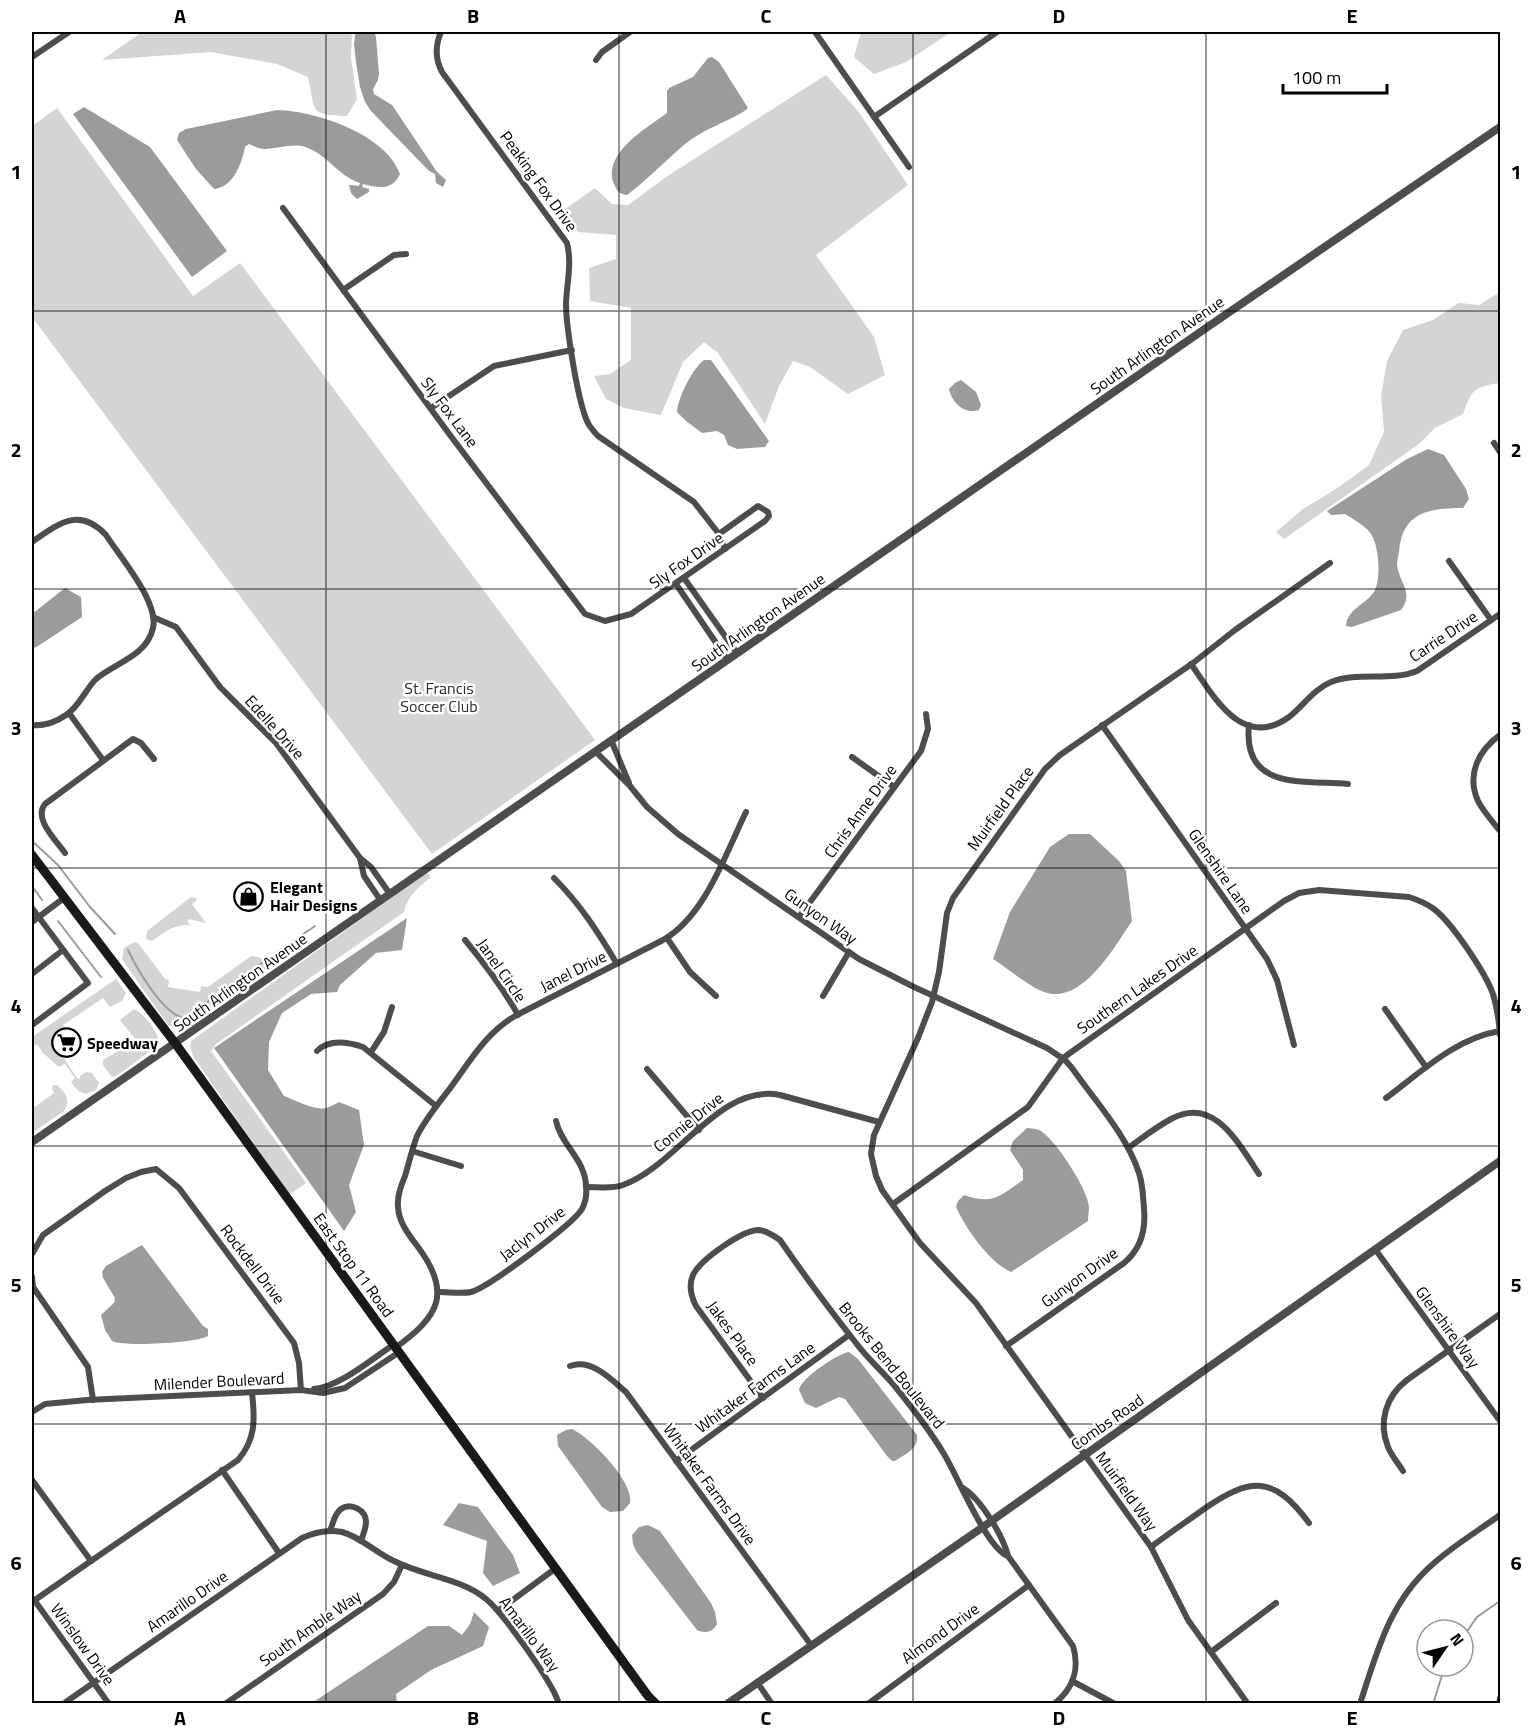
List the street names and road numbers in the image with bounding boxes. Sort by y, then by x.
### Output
street label: Peaking Fox Drive [494,126,584,236]
street label: South Arlington Avenue [1085,290,1229,400]
street label: Sly Fox Lane [415,372,485,452]
street label: Sly Fox Drive [644,526,728,594]
street label: South Arlington Avenue [686,567,830,677]
street label: Carrie Drive [1404,604,1482,668]
street label: Edelle Drive [240,690,310,764]
street label: Chris Anne Drive [818,759,902,863]
street label: Muirfield Place [961,761,1039,855]
street label: Glenshire Lane [1183,824,1259,918]
street label: Gunyon Way [779,882,863,950]
street label: South Arlington Avenue [168,927,312,1037]
street label: Janel Circle [471,933,533,1007]
street label: Southern Lakes Drive [1072,938,1202,1040]
street label: Janel Drive [536,944,610,998]
street label: Connie Drive [648,1086,728,1158]
street label: Jaclyn Drive [494,1199,570,1267]
street label: East Stop 11 Road [308,1208,400,1322]
street label: Rockdell Drive [215,1219,291,1309]
street label: Gunyon Drive [1036,1241,1122,1313]
street label: Glenshire Way [1410,1281,1486,1373]
street label: Jakes Place [701,1295,765,1371]
street label: Brooks Bend Boulevard [833,1296,951,1434]
street label: Whitaker Farms Lane [690,1335,820,1439]
street label: Milender Boulevard [153,1366,285,1396]
street label: Combs Road [1066,1388,1148,1456]
street label: Whitaker Farms Drive [658,1418,762,1550]
street label: Muirfield Way [1090,1446,1164,1536]
street label: Amarillo Drive [141,1564,233,1638]
street label: South Amble Way [254,1584,366,1672]
street label: Amarillo Way [494,1591,567,1677]
street label: Almond Drive [896,1597,984,1669]
street label: Winslow Drive [45,1598,121,1690]

